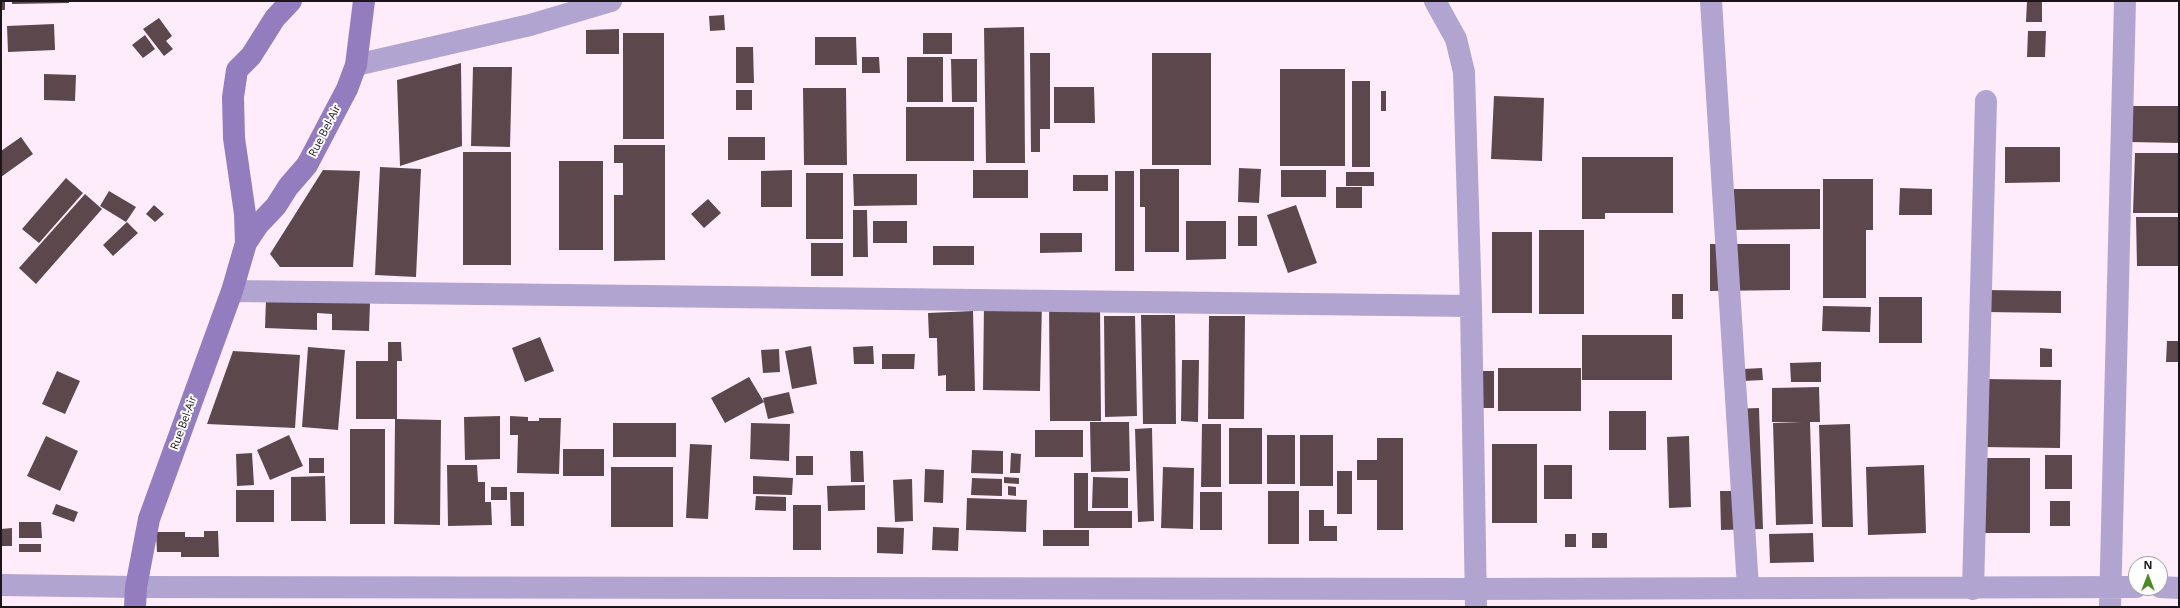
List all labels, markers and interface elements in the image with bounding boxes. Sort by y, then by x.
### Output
street label: Rue Bel-Air [306,103,344,159]
street label: Rue Bel-Air [168,394,200,452]
north arrow [2128,556,2168,596]
text: N [2144,557,2152,572]

